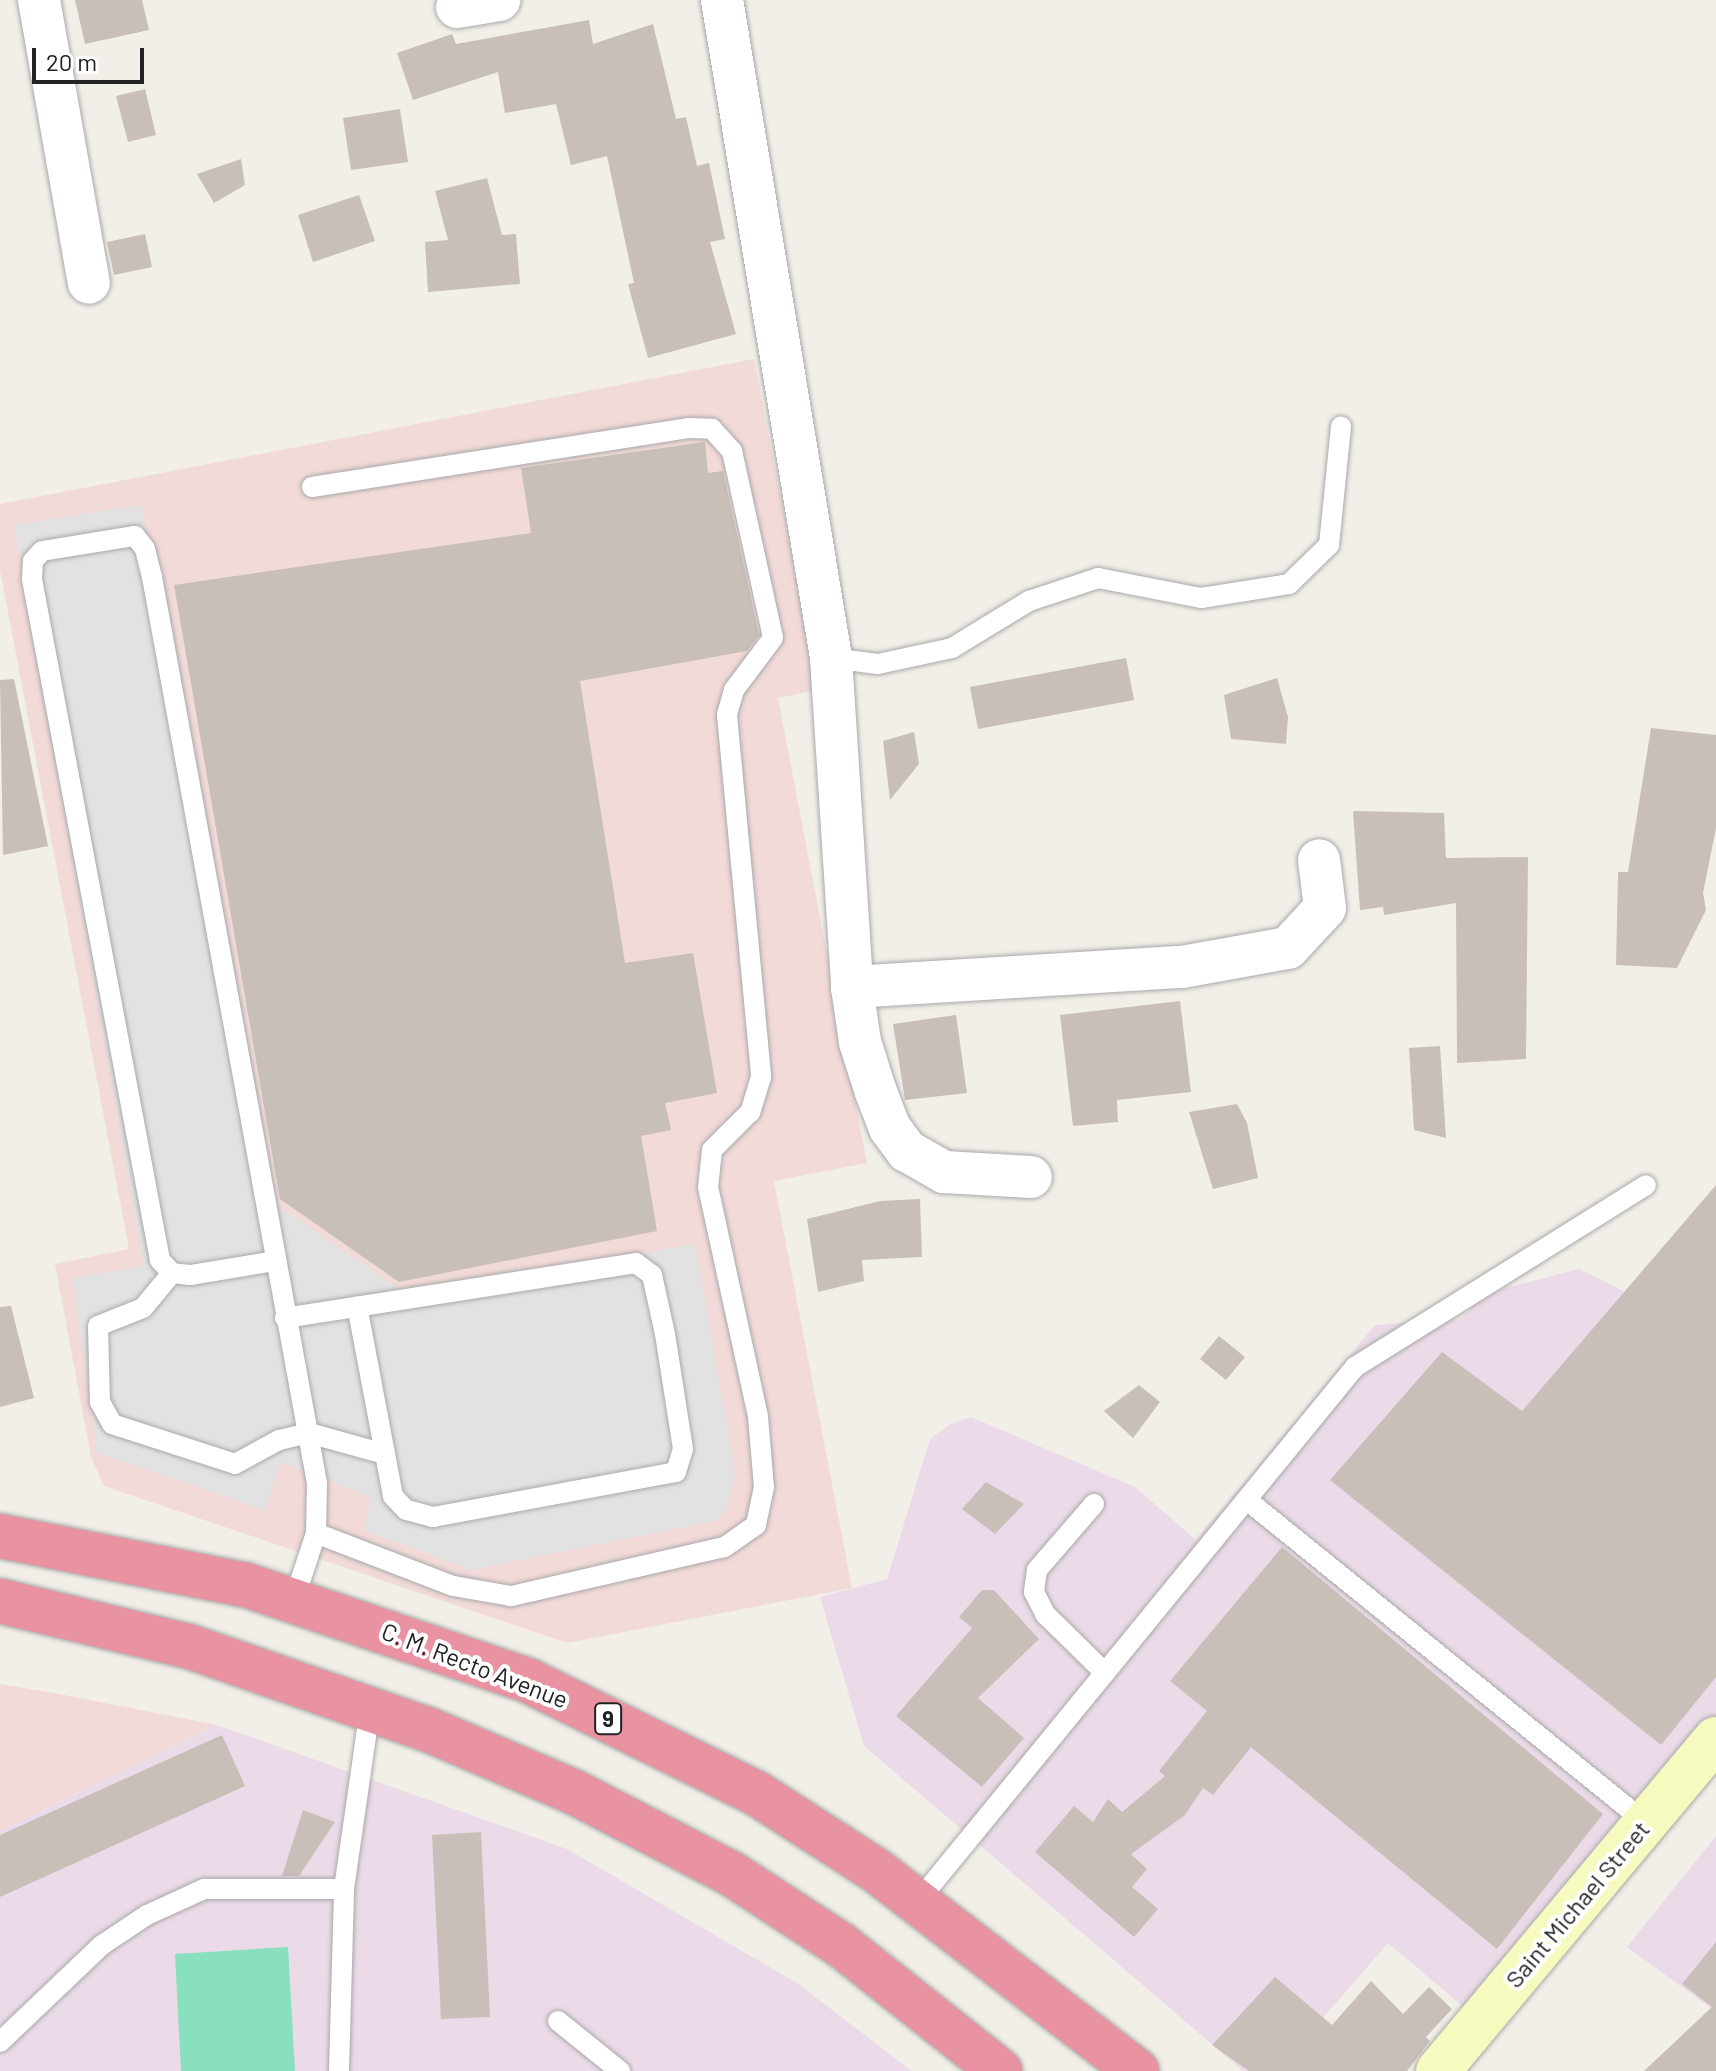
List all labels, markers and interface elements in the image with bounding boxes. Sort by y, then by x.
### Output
scale bar [36,32,148,82]
text: 20 m [46,47,97,76]
street label: C. M. Recto Avenue [378,1616,572,1714]
road number: 9 [594,1701,622,1737]
street label: Saint Michael Street [1499,1815,1655,1993]

